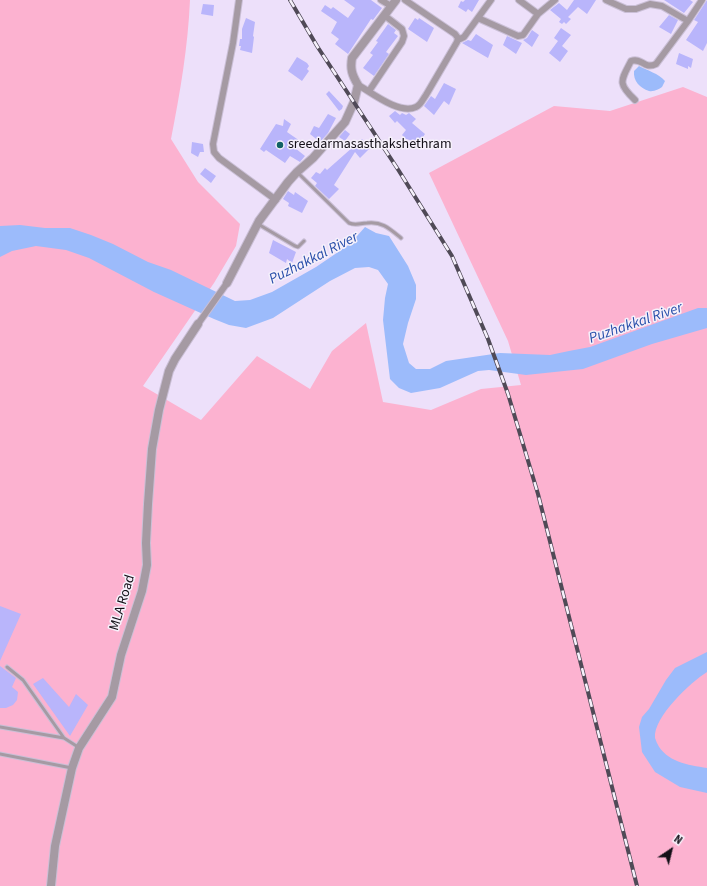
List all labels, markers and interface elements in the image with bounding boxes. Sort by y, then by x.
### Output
place label: sreedarmasasthakshethram [288,137,451,153]
marker: sreedarmasasthakshethram [275,140,285,150]
water label: Puzhakkal River [266,229,362,289]
water label: Puzhakkal River [587,300,685,348]
street label: MLA Road [107,573,139,633]
north arrow [651,830,691,870]
text: N [671,832,685,848]

